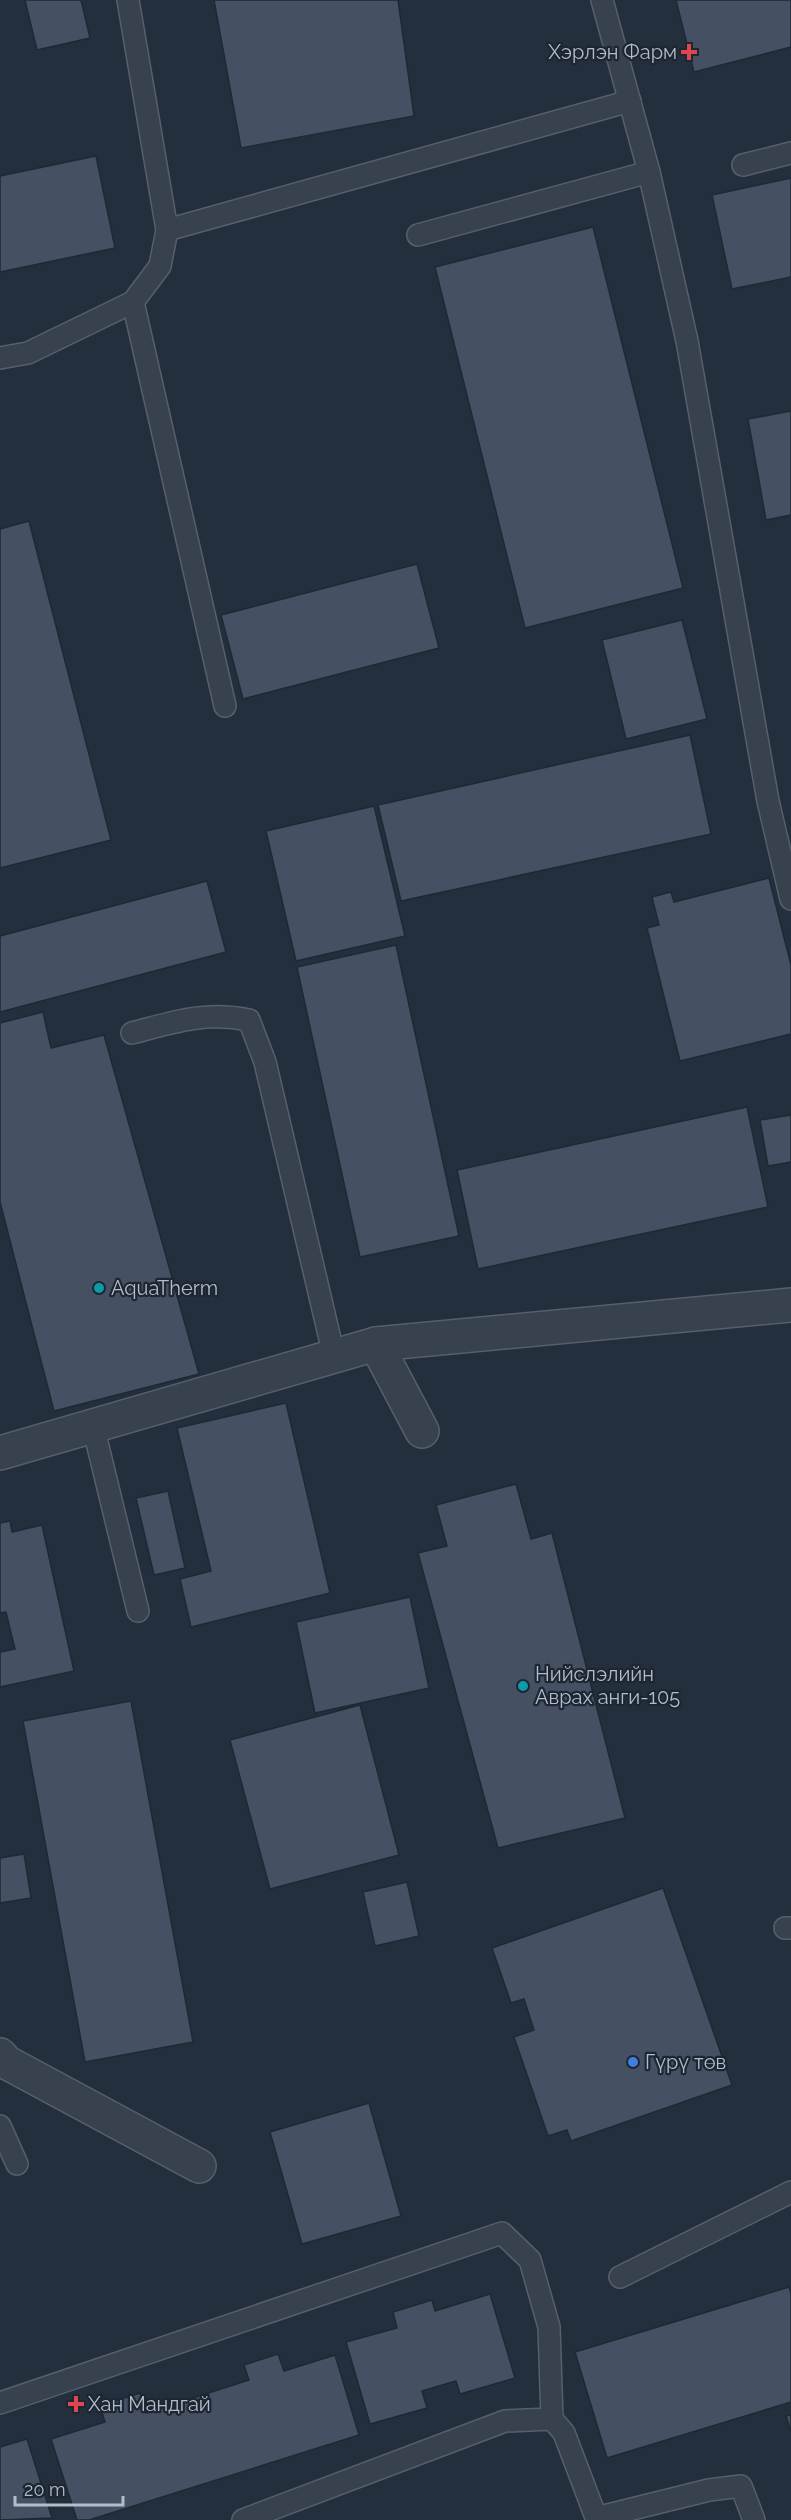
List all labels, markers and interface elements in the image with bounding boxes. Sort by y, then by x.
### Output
place label: Хэрлэн Фарм [548,40,677,64]
marker: Хэрлэн Фарм [682,45,696,59]
place label: AquaTherm [111,1276,218,1300]
marker: AquaTherm [92,1281,106,1295]
place label: Нийслэлийн Аврах анги-105 [535,1662,680,1709]
marker: Нийслэлийн Аврах анги-105 [516,1679,530,1693]
place label: Гүрү төв [645,2050,726,2074]
marker: Гүрү төв [626,2055,640,2069]
place label: Хан Мандгай [88,2392,211,2416]
marker: Хан Мандгай [69,2397,83,2411]
scale bar [15,2469,123,2507]
text: 20 m [24,2479,66,2500]

